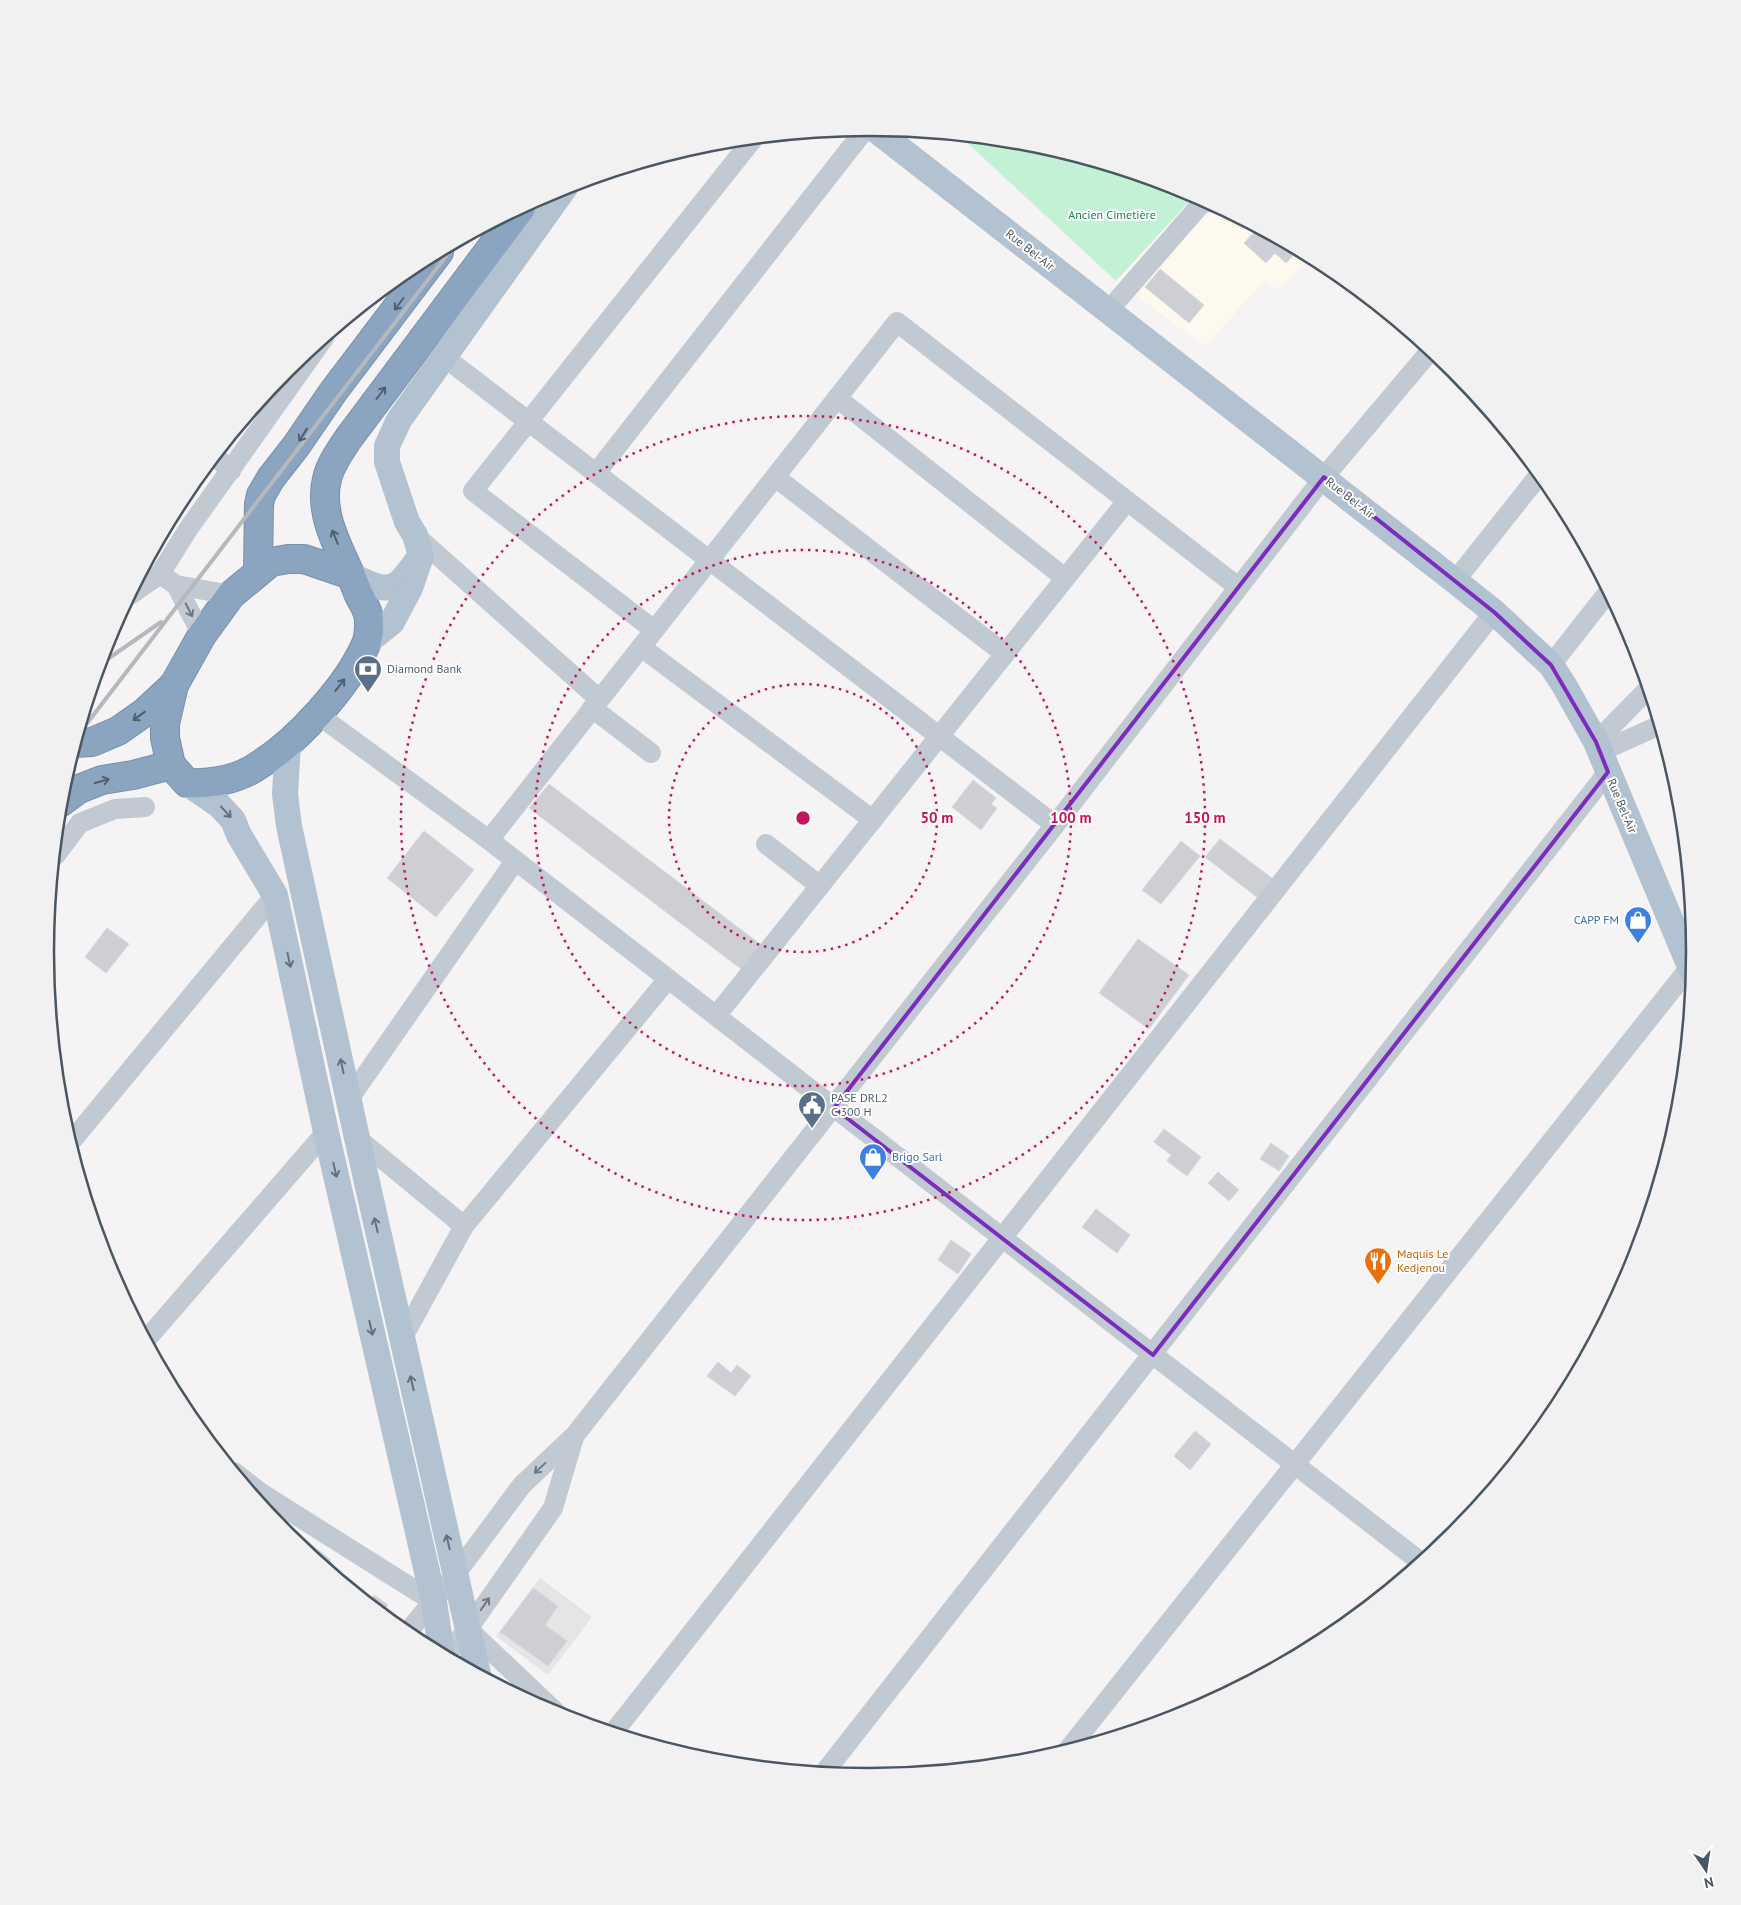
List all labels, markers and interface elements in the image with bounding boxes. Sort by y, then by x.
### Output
park label: Ancien Cimetière [1068,207,1156,222]
street label: Rue Bel-Air [1003,226,1058,273]
one-way arrow [394,297,404,311]
one-way arrow [376,386,386,400]
one-way arrow [297,428,307,442]
street label: Rue Bel-Air [1323,474,1378,521]
one-way arrow [330,530,340,545]
one-way arrow [185,602,194,617]
bank icon: Diamond Bank [353,654,383,693]
place label: Diamond Bank [387,661,462,676]
one-way arrow [335,678,345,692]
one-way arrow [132,711,146,721]
one-way arrow [94,775,110,785]
street label: Rue Bel-Air [1604,776,1641,835]
one-way arrow [220,806,232,819]
text: 50 m [921,808,953,827]
text: 100 m [1050,808,1092,827]
text: 150 m [1184,808,1226,827]
centre of rings [794,809,812,827]
shop icon: CAPP FM [1623,905,1653,944]
place label: CAPP FM [1574,912,1619,927]
one-way arrow [285,951,294,967]
one-way arrow [337,1058,346,1074]
public building icon: PASE DRL2 C 300 H [797,1090,827,1129]
place label: PASE DRL2 C 300 H [831,1090,888,1119]
shop icon: Brigo Sarl [858,1142,888,1181]
place label: Brigo Sarl [892,1149,943,1164]
one-way arrow [331,1161,340,1177]
one-way arrow [371,1217,380,1233]
restaurant icon: Maquis Le Kedjenou [1363,1246,1393,1285]
place label: Maquis Le Kedjenou [1397,1246,1448,1275]
one-way arrow [367,1320,376,1336]
one-way arrow [407,1376,416,1392]
one-way arrow [534,1462,546,1474]
one-way arrow [443,1534,452,1550]
one-way arrow [480,1597,490,1611]
north arrow [1681,1845,1731,1895]
text: N [1702,1873,1715,1892]

